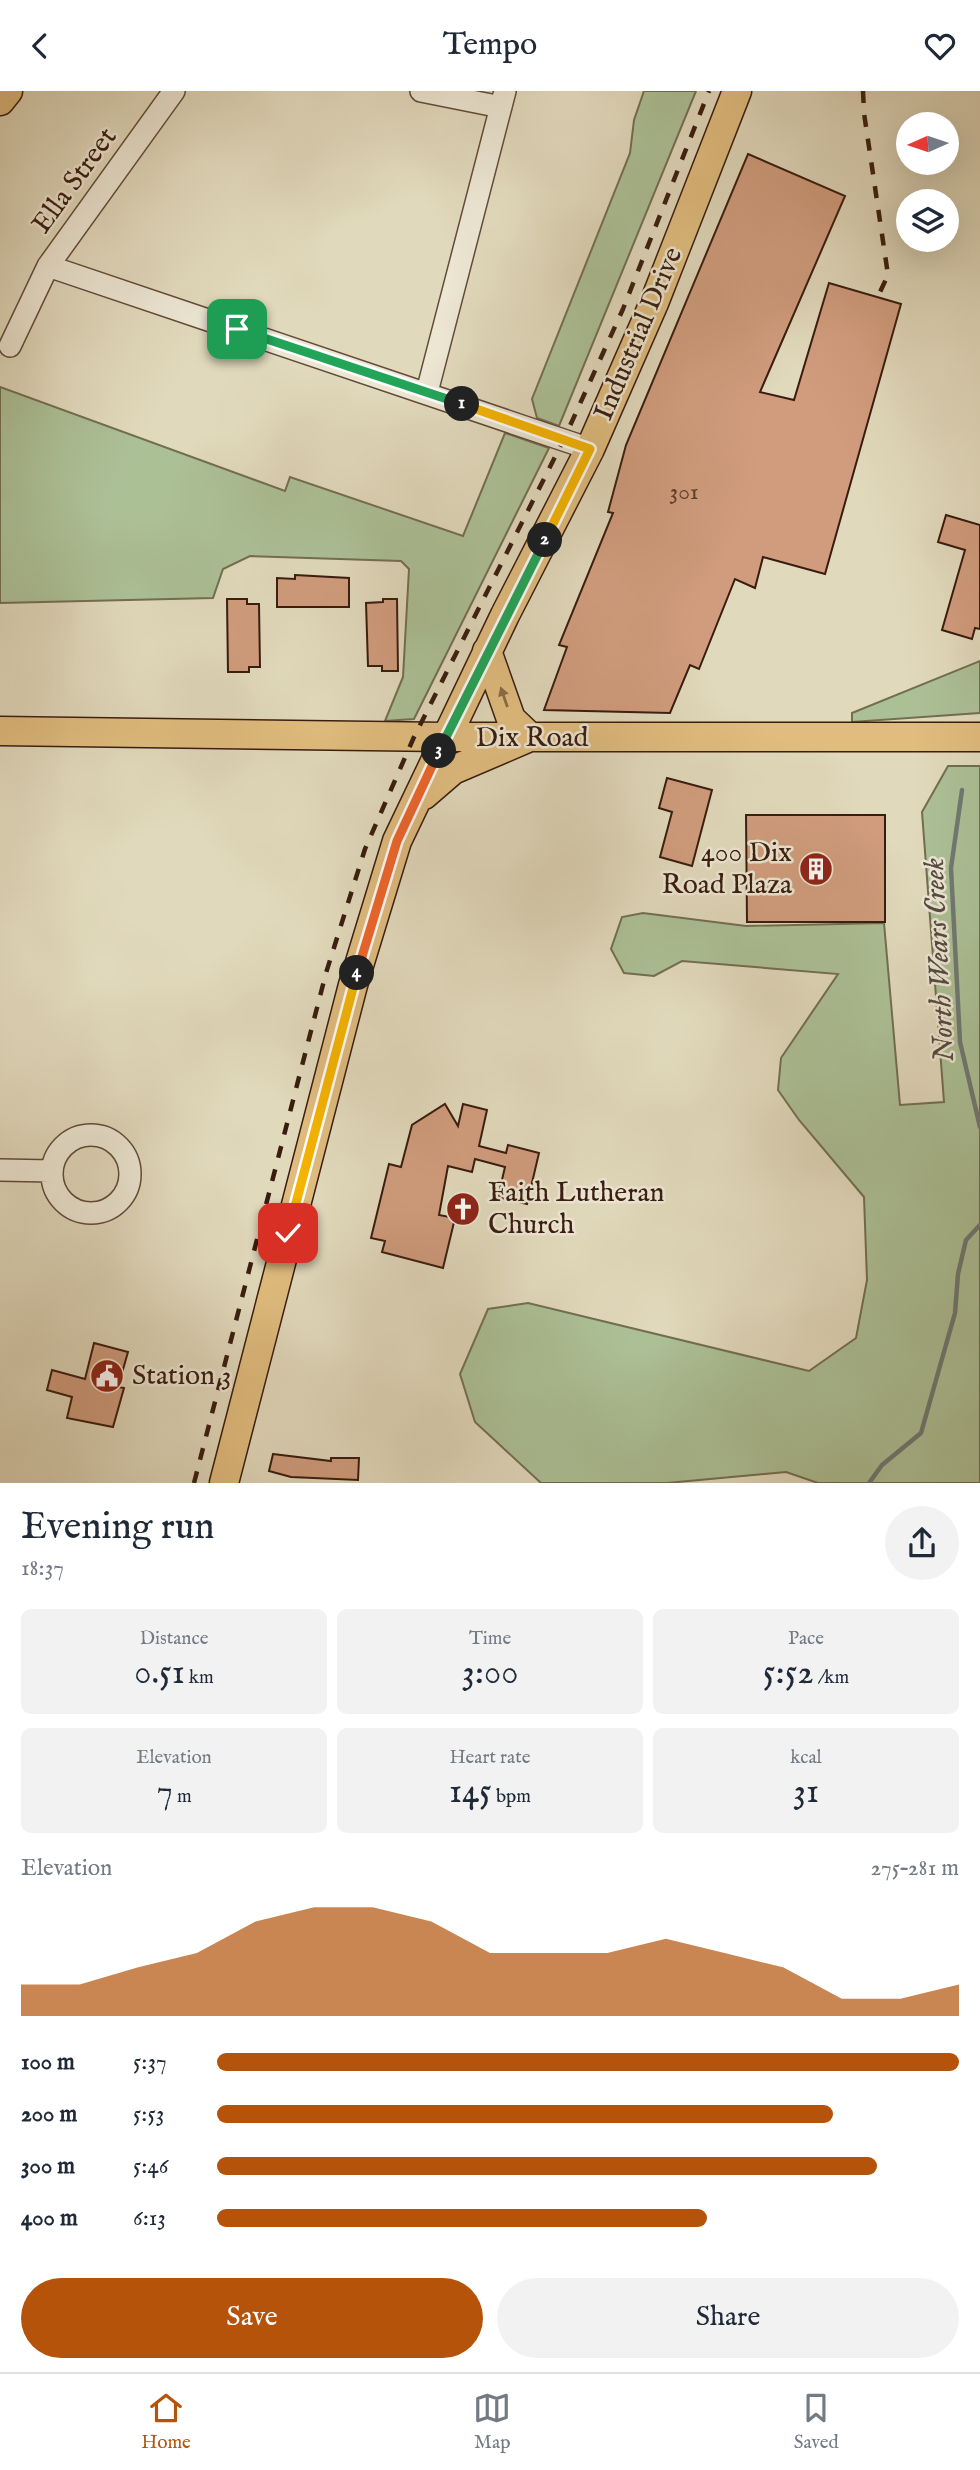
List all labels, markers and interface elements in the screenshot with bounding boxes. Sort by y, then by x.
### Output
text: Tempo [443,25,537,66]
icon: back [21,27,59,65]
icon: heart [921,27,959,65]
north arrow [896,112,959,175]
map controls [896,112,959,252]
street label: Ella Street [25,121,125,241]
button: layers [896,189,959,252]
street label: Industrial Drive [587,242,691,426]
pin [207,299,267,359]
icon: arrive [218,310,256,348]
pin: 1 [444,387,480,421]
text: 1 [458,391,465,415]
house number: 301 [669,477,699,508]
pin: 2 [528,523,562,557]
text: 2 [540,527,549,551]
one-way arrow [498,687,509,708]
street label: Dix Road [476,721,589,756]
pin: 3 [422,733,457,769]
text: 3 [435,738,442,762]
place label: 400 Dix Road Plaza [662,836,793,903]
building icon: 400 Dix Road Plaza [797,850,835,888]
water label: North Wears Creek [916,857,964,1063]
pin: 4 [340,955,374,991]
text: 4 [352,960,361,984]
place label: Faith Lutheran Church [488,1176,665,1243]
church icon: Faith Lutheran Church [444,1190,482,1228]
pin [258,1203,318,1263]
icon: check [269,1214,307,1252]
public building icon: Station 3 [88,1357,126,1395]
place label: Station 3 [132,1359,232,1394]
text: Evening run [21,1504,215,1552]
button: share [885,1506,959,1580]
text: 18:37 [21,1554,64,1583]
text: Distance [140,1627,208,1651]
text: Time [469,1627,511,1651]
text: Pace [788,1627,824,1651]
text: 0.51 [134,1651,185,1696]
text: 3:00 [462,1651,518,1696]
text: 5:52 [763,1651,814,1696]
text: km [185,1666,214,1690]
text: /km [814,1666,849,1690]
text: Elevation [136,1746,212,1770]
text: Heart rate [449,1746,531,1770]
text: kcal [790,1746,822,1770]
text: 7 [156,1770,173,1815]
text: 145 [449,1770,492,1815]
text: 31 [793,1770,819,1815]
text: m [173,1785,192,1809]
text: bpm [492,1785,531,1809]
text: Elevation [21,1854,112,1883]
text: 275–281 m [871,1854,959,1883]
text: 100 m [21,2048,75,2077]
text: 5:37 [133,2048,167,2077]
text: 200 m [21,2100,77,2129]
text: 5:53 [133,2100,164,2129]
text: 300 m [21,2152,75,2181]
text: 5:46 [133,2152,168,2181]
text: 400 m [21,2204,78,2233]
text: 6:13 [133,2204,166,2233]
button: Save [21,2278,483,2358]
button: Share [497,2278,959,2358]
tab: Home [141,2389,191,2455]
tab: Map [473,2389,511,2455]
tab: Saved [794,2389,839,2455]

